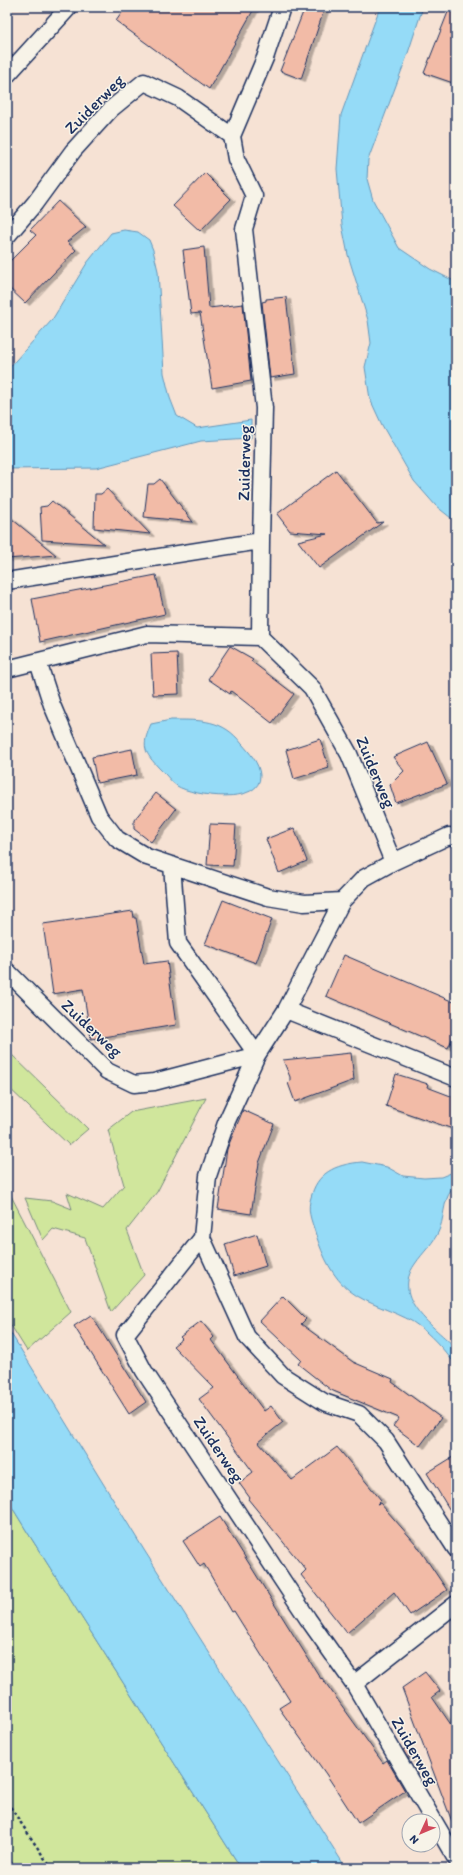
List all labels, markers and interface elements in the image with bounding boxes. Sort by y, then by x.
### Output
street label: Zuiderweg [60,70,128,138]
street label: Zuiderweg [233,425,255,501]
street label: Zuiderweg [352,733,400,811]
street label: Zuiderweg [57,995,127,1061]
street label: Zuiderweg [190,1412,249,1486]
street label: Zuiderweg [387,1713,443,1789]
north arrow [401,1813,441,1853]
text: N [407,1832,421,1847]

